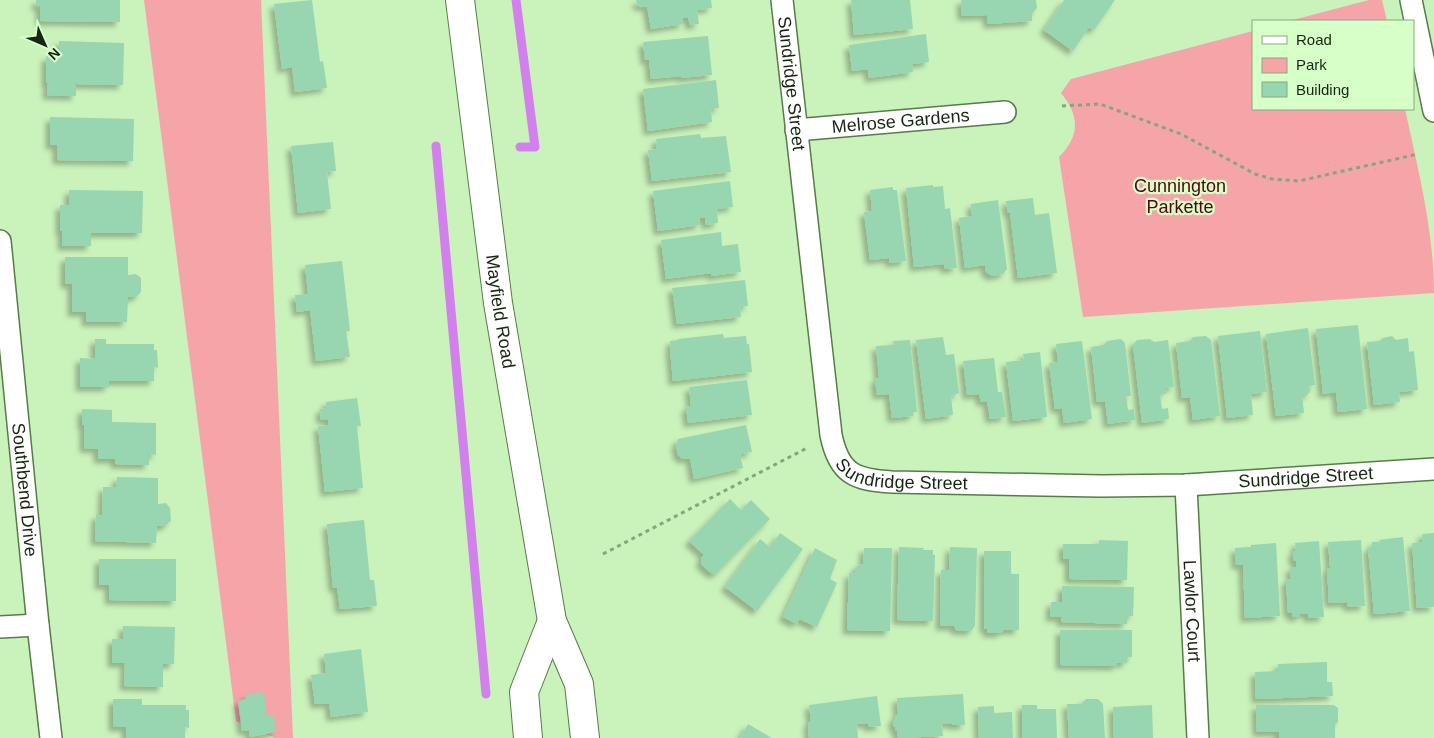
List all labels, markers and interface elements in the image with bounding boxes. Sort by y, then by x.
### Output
street label: Sundridge Street [774,15,809,152]
north arrow [20,20,70,70]
legend [1252,20,1414,110]
text: Road [1296,31,1332,48]
text: N [45,45,63,63]
text: Park [1296,56,1327,73]
text: Building [1296,81,1349,98]
street label: Melrose Gardens [831,105,970,137]
park label: Cunnington Parkette [1134,176,1226,217]
street label: Mayfield Road [482,253,519,370]
street label: Southbend Drive [8,422,41,558]
street label: Sundridge Street [831,454,968,493]
street label: Sundridge Street [1238,463,1374,492]
street label: Lawlor Court [1180,559,1204,662]

